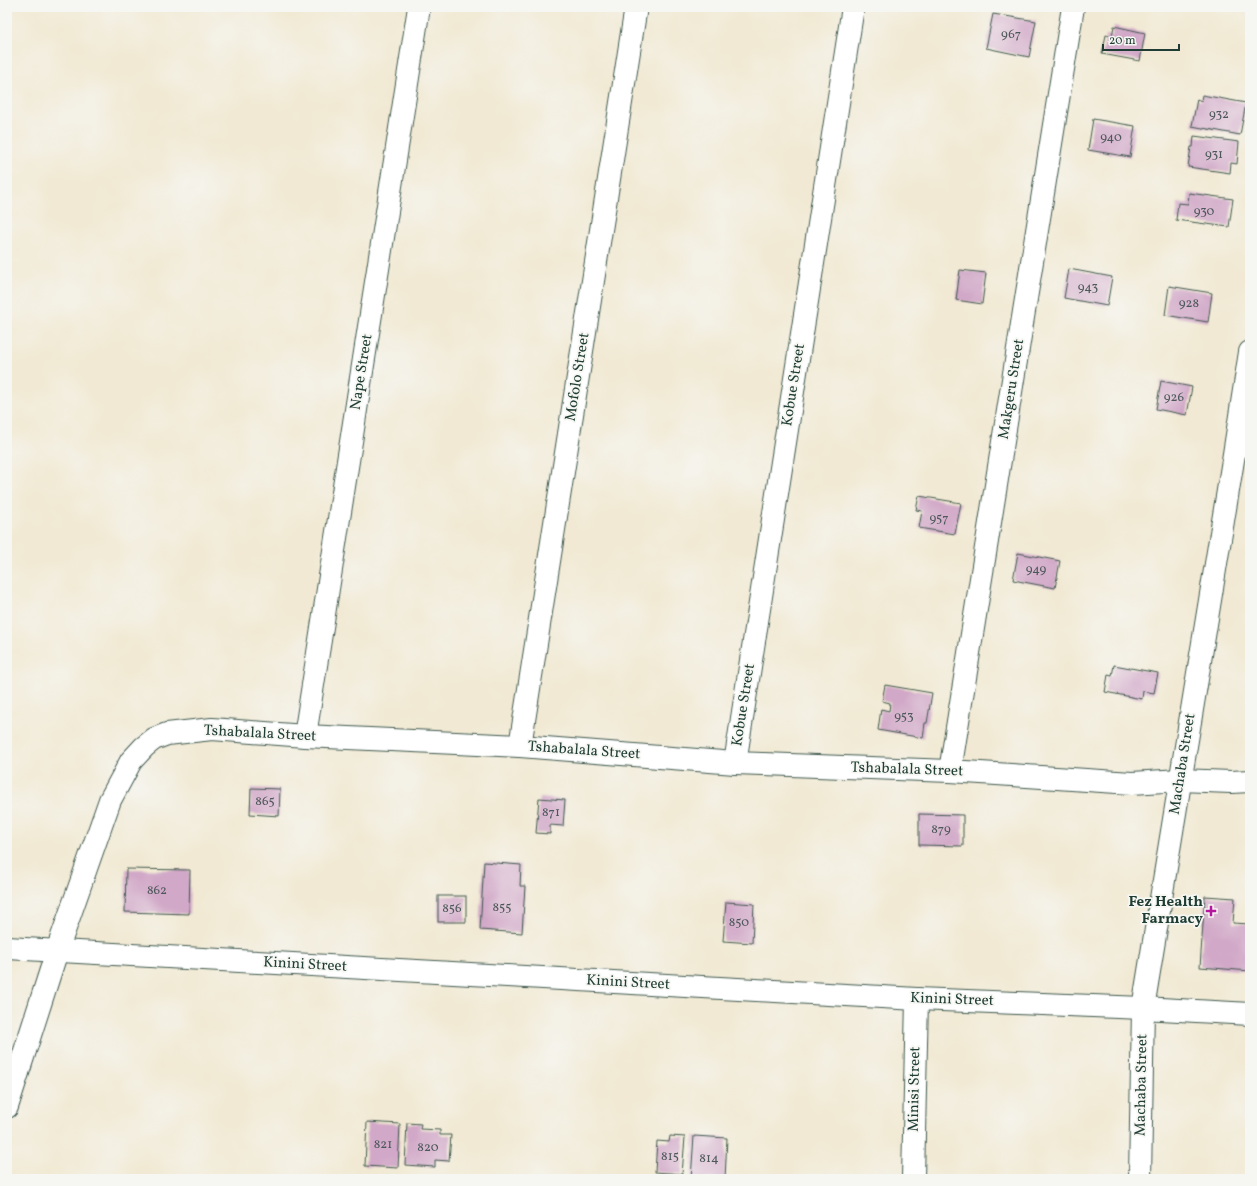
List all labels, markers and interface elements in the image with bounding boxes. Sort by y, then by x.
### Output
house number: 967 [1001,26,1021,44]
scale bar [1103,26,1179,52]
text: 20 m [1109,33,1136,49]
house number: 932 [1209,106,1229,124]
house number: 940 [1100,129,1122,147]
house number: 931 [1205,146,1223,164]
house number: 930 [1194,203,1215,221]
house number: 943 [1078,279,1098,297]
house number: 928 [1179,295,1199,313]
street label: Mofolo Street [561,331,595,423]
street label: Nape Street [346,333,378,411]
street label: Makgeru Street [994,337,1030,441]
street label: Kobue Street [777,342,811,428]
house number: 926 [1164,389,1185,407]
house number: 957 [929,510,949,528]
house number: 949 [1026,561,1047,579]
street label: Kobue Street [727,662,761,748]
house number: 953 [894,708,914,726]
street label: Machaba Street [1165,712,1201,816]
street label: Tshabalala Street [203,721,317,747]
street label: Tshabalala Street [527,737,641,765]
street label: Tshabalala Street [850,758,964,782]
house number: 865 [255,793,275,811]
house number: 871 [542,804,560,822]
house number: 879 [931,821,951,839]
house number: 862 [147,882,167,900]
place label: Fez Health Farmacy [1129,892,1204,930]
house number: 855 [493,899,511,917]
house number: 856 [442,900,462,918]
marker: Fez Health Farmacy [1206,906,1216,916]
house number: 850 [729,914,749,932]
street label: Kinini Street [263,952,347,978]
street label: Kinini Street [586,970,670,996]
street label: Kinini Street [910,988,994,1012]
street label: Machaba Street [1131,1034,1153,1136]
street label: Minisi Street [904,1046,926,1132]
house number: 821 [374,1136,392,1154]
house number: 820 [417,1139,439,1157]
house number: 815 [661,1148,679,1166]
house number: 814 [699,1150,719,1168]

